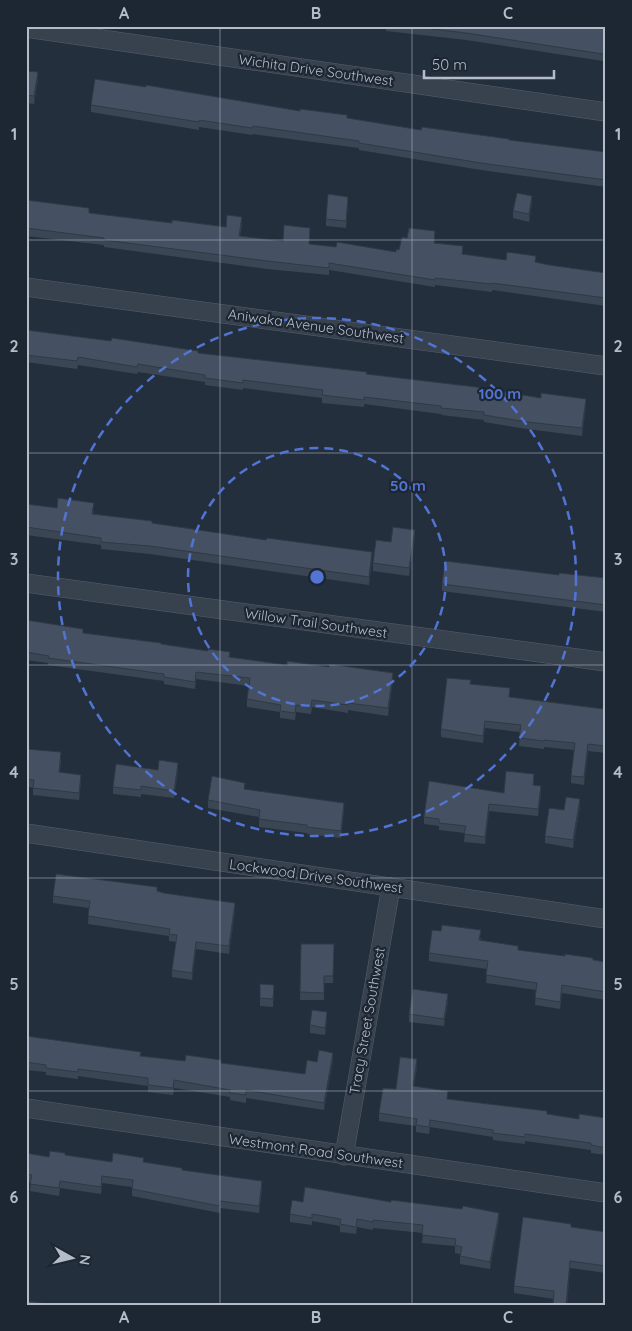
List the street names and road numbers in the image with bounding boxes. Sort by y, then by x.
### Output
street label: Wichita Drive Southwest [237,50,395,90]
street label: Aniwaka Avenue Southwest [227,305,405,347]
street label: Willow Trail Southwest [244,604,389,642]
street label: Lockwood Drive Southwest [228,855,404,897]
street label: Tracy Street Southwest [345,946,389,1096]
street label: Westmont Road Southwest [228,1130,405,1172]

